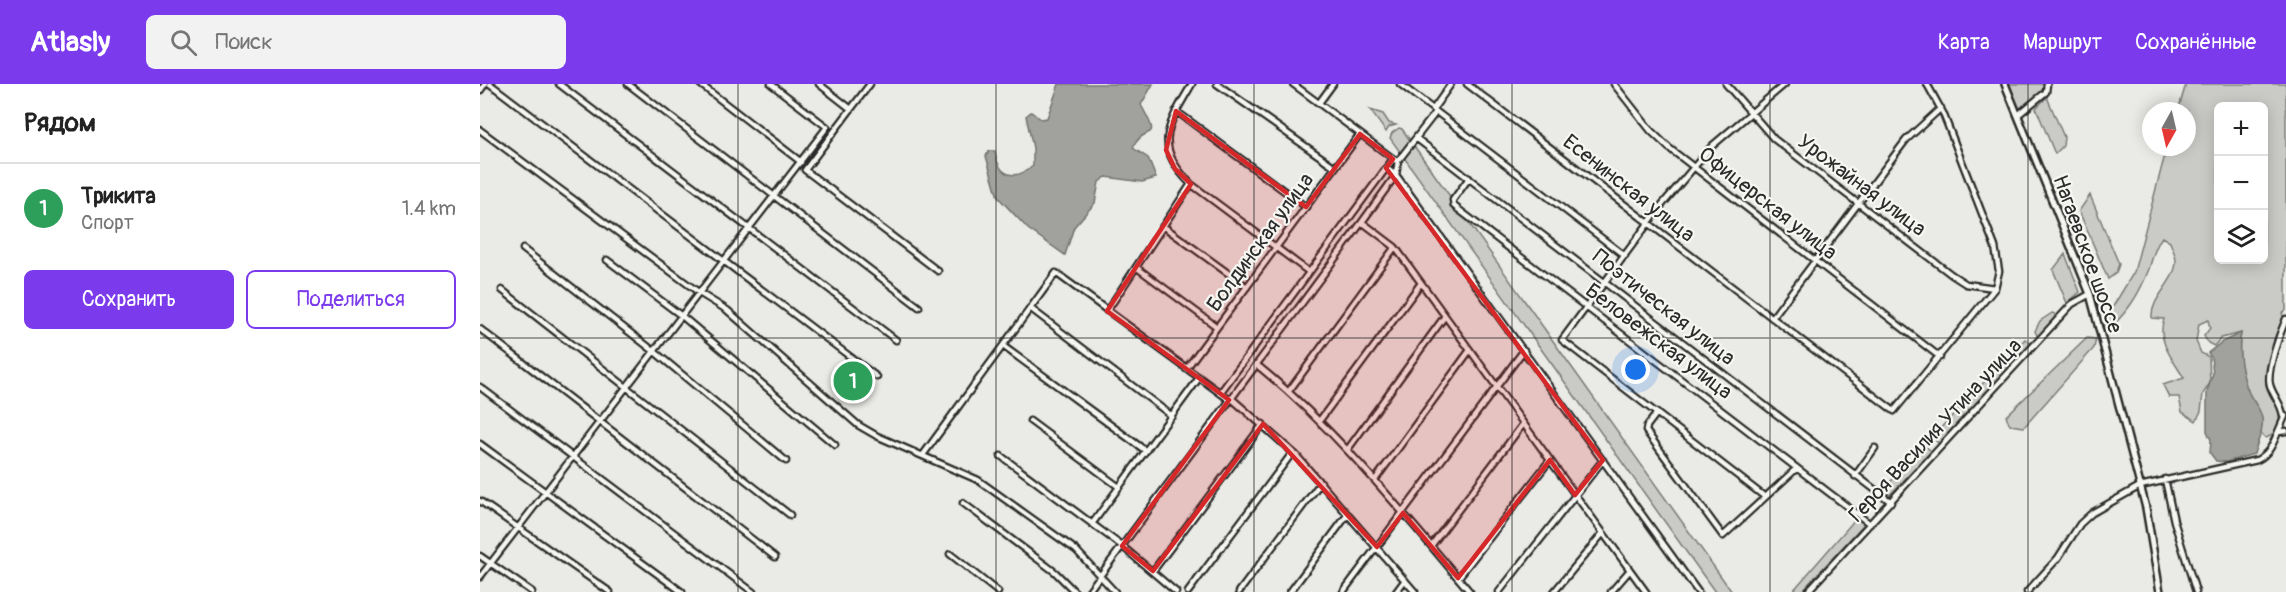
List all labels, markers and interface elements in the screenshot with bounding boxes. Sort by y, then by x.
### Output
search box [146,15,566,69]
text: Atlasly [30,25,110,60]
icon: search [167,26,200,59]
text: Поиск [215,28,273,56]
text: Карта [1938,29,1990,56]
text: Маршрут [2023,29,2102,56]
text: Сохранённые [2135,29,2256,56]
north arrow [2142,102,2196,156]
map controls [2214,102,2268,264]
button: + [2214,102,2268,156]
text: Рядом [24,107,96,139]
street label: Есенинская улица [1557,128,1700,248]
street label: Урожайная улица [1792,128,1931,243]
street label: Офицерская улица [1693,141,1843,266]
button: − [2214,156,2268,210]
street label: Болдинская улица [1201,167,1320,317]
street label: Нагаевское шоссе [2046,171,2129,337]
text: Трикита [81,182,156,210]
text: 1 [40,196,47,221]
text: 1.4 km [402,196,456,221]
text: Спорт [81,210,134,235]
button: layers [2214,210,2268,264]
street label: Поэтическая улица [1587,243,1741,372]
button: Сохранить [24,270,234,329]
button: Поделиться [246,270,456,329]
street label: Беловежская улица [1580,277,1738,406]
street label: Героя Василия Утина улица [1843,333,2028,528]
your location [1621,355,1650,384]
pin: 1 [834,358,872,404]

